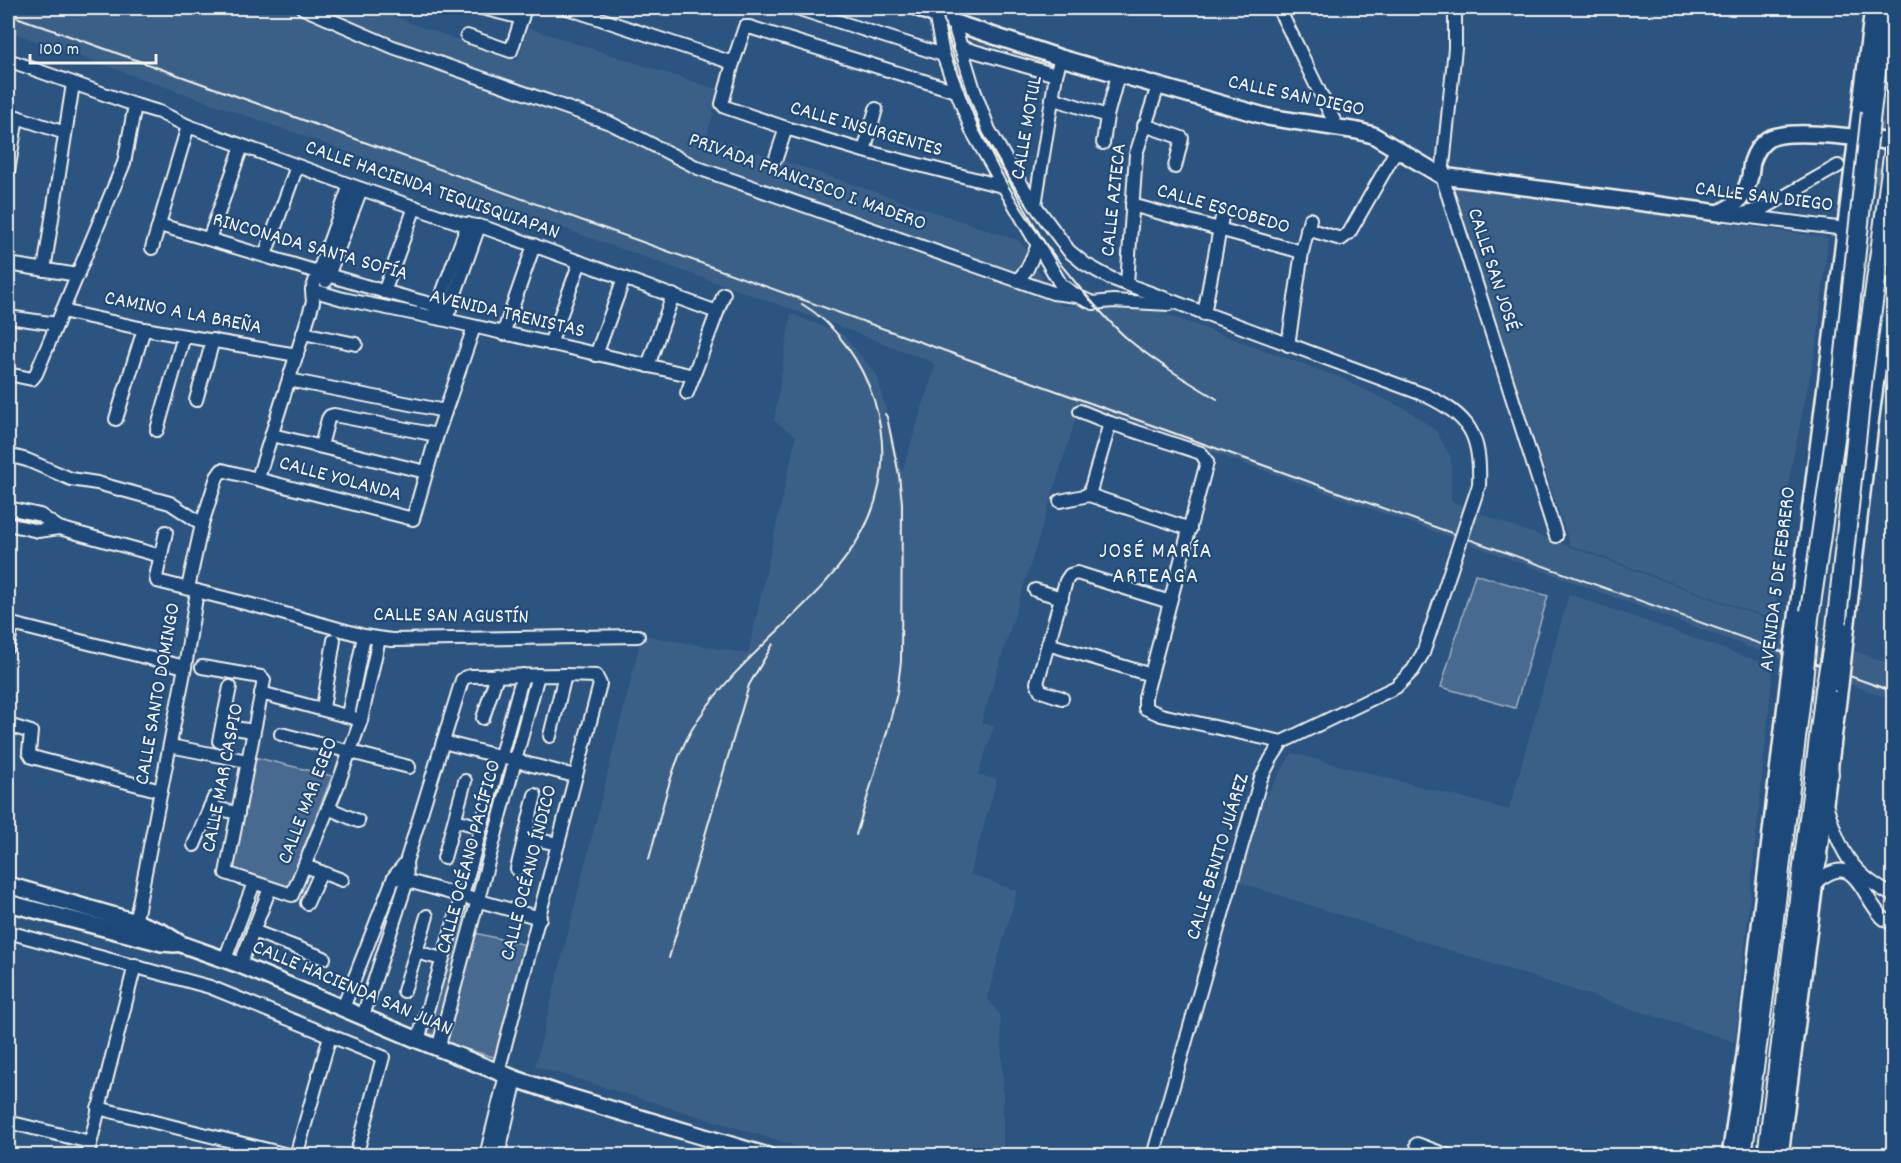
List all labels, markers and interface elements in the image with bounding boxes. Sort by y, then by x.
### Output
scale bar [30,27,156,65]
text: 100 m [39,38,79,63]
street label: CALLE SAN DIEGO [1225,68,1367,126]
street label: CALLE MOTUL [1004,73,1052,182]
street label: CALLE INSURGENTES [786,94,946,166]
street label: PRIVADA FRANCISCO I. MADERO [684,126,930,240]
street label: CALLE HACIENDA TEQUISQUIAPAN [301,133,563,249]
street label: CALLE AZTECA [1094,142,1136,258]
street label: CALLE SAN DIEGO [1693,175,1835,221]
street label: CALLE ESCOBEDO [1153,177,1293,243]
street label: CALLE SAN JOSÉ [1458,205,1526,336]
street label: RINCONADA SANTA SOFÍA [209,206,411,290]
street label: AVENIDA TRENISTAS [426,283,588,347]
street label: CAMINO A LA BREÑA [102,284,264,344]
street label: CALLE YOLANDA [275,449,405,511]
street label: AVENIDA 5 DE FEBRERO [1753,485,1805,673]
district label: JOSÉ MARÍA ARTEAGA [1099,537,1213,593]
street label: CALLE SANTO DOMINGO [128,601,190,787]
street label: CALLE SAN AGUSTÍN [373,601,529,633]
street label: CALLE MAR CASPIO [195,701,253,855]
street label: CALLE MAR EGEO [271,733,347,869]
street label: CALLE OCÉANO PACÍFICO [430,757,510,957]
street label: CALLE BENITO JUÁREZ [1179,769,1259,944]
street label: CALLE OCÉANO ÍNDICO [494,782,566,964]
street label: CALLE HACIENDA SAN JUAN [247,933,457,1045]

